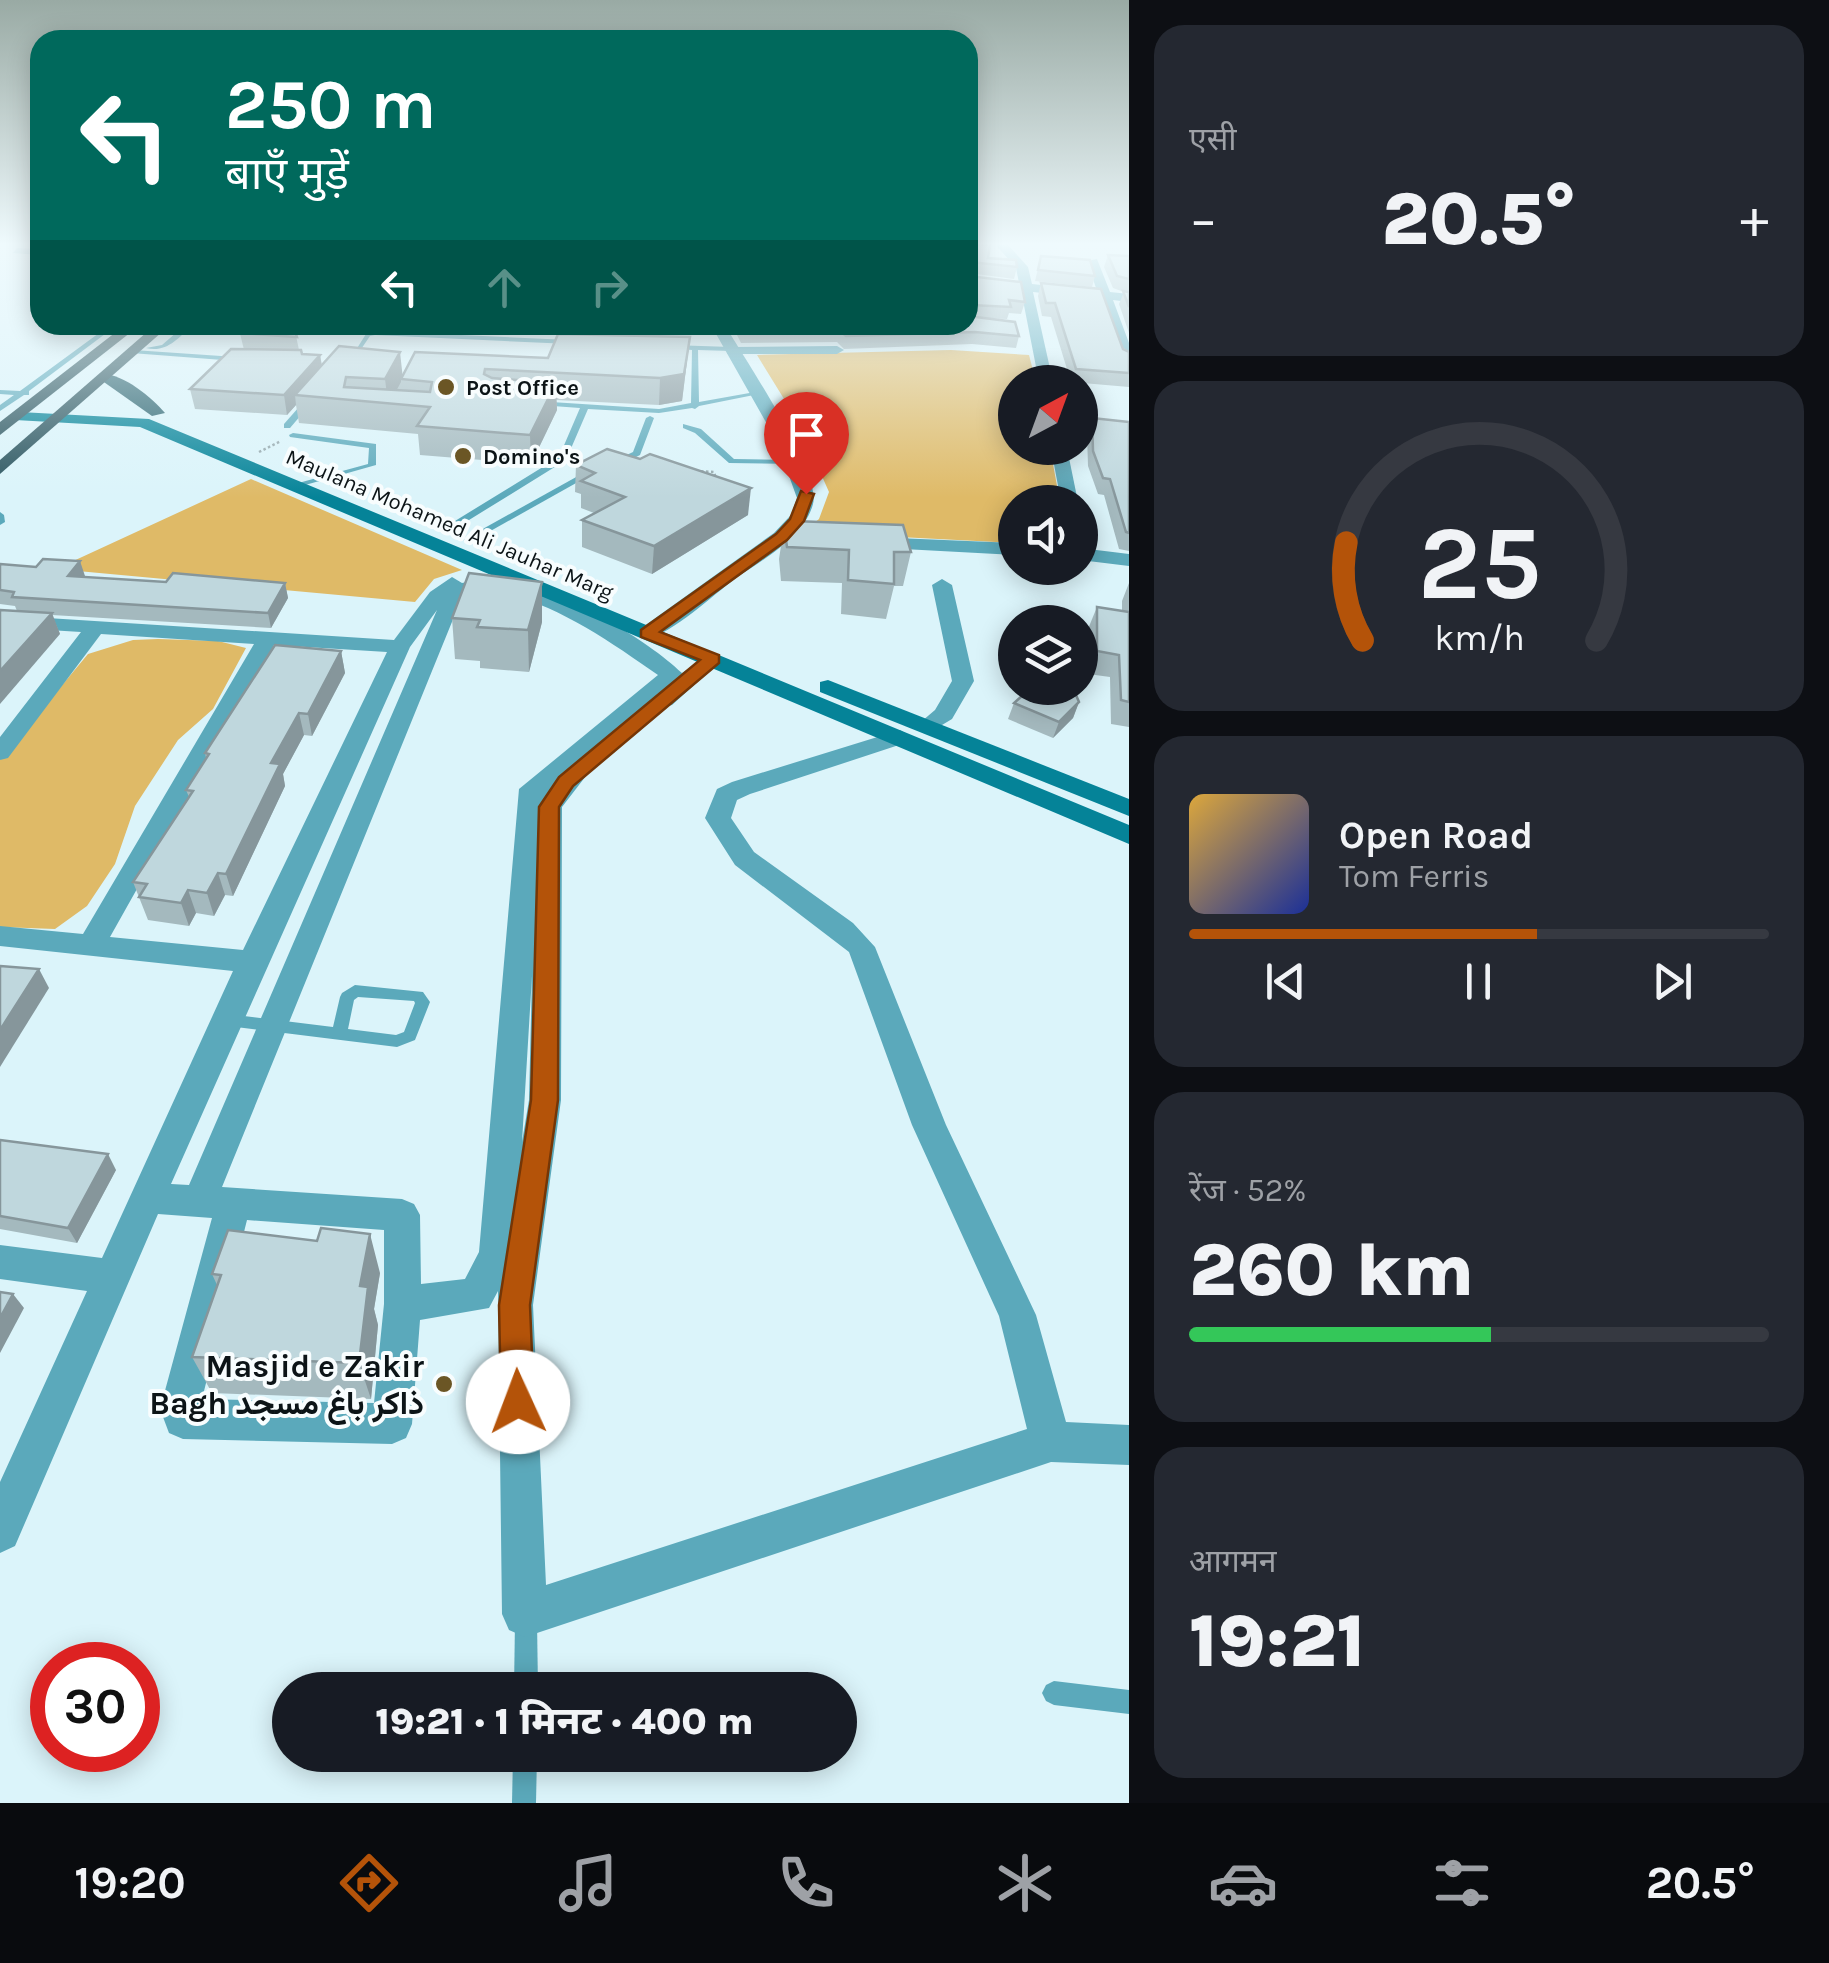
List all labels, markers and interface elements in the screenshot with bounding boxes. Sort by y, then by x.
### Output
text: 250 m [225,64,437,146]
icon: left [60,70,190,200]
text: एसी [1189,121,1237,158]
text: बाएँ मुड़ें [225,148,349,200]
text: 20.5° [1382,175,1576,263]
text: − [1189,187,1218,251]
text: + [1740,187,1769,251]
icon: left [372,260,427,315]
icon: ahead [477,260,532,315]
icon: right [582,260,637,315]
north arrow [998,365,1098,465]
map controls [998,365,1098,705]
place label: Post Office [466,375,579,401]
marker: Post Office [435,376,457,398]
pin [764,392,849,495]
icon: arrive [779,407,834,462]
street label: Maulana Mohamed Ali Jauhar Marg [282,444,618,606]
place label: Domino's [483,444,580,470]
marker: Domino's [452,445,474,467]
button: sound [998,485,1098,585]
text: 25 [1417,503,1541,624]
button: layers [998,605,1098,705]
text: km/h [1434,617,1524,659]
text: Open Road [1339,813,1533,858]
text: Tom Ferris [1339,858,1489,895]
icon: previous [1258,954,1313,1009]
icon: pause [1451,954,1506,1009]
icon: next [1645,954,1700,1009]
text: रेंज · 52% [1189,1172,1307,1209]
text: 260 km [1189,1226,1474,1314]
place label: Masjid e Zakir Bagh ذاکر باغ مسجد [149,1348,424,1425]
position arrow [466,1350,570,1454]
marker: Masjid e Zakir Bagh ذاکر باغ مسجد [433,1373,455,1395]
text: आगमन [1189,1543,1277,1580]
text: 19:21 [1189,1597,1365,1685]
speed limit sign: 30 [30,1642,160,1772]
text: 19:21 · 1 मिनट · 400 m [375,1699,754,1744]
icon: directions [334,1848,404,1918]
icon: music [553,1848,623,1918]
icon: phone [771,1848,841,1918]
icon: climate [990,1848,1060,1918]
icon: car [1208,1848,1278,1918]
icon: filters [1427,1848,1497,1918]
text: 19:20 [74,1857,186,1909]
text: 20.5° [1646,1857,1755,1909]

